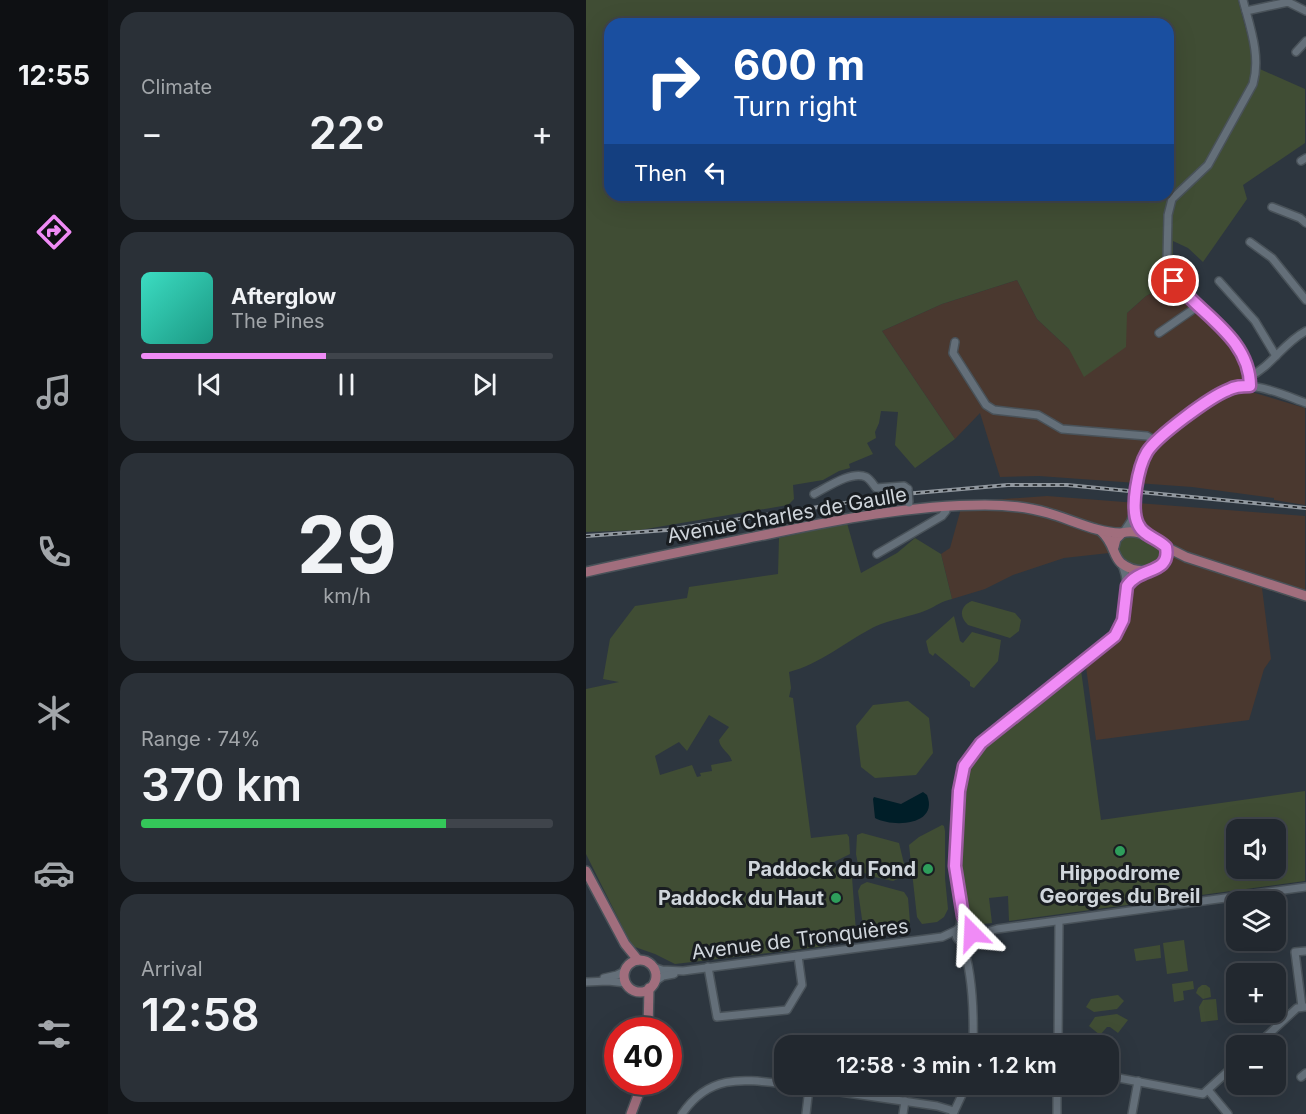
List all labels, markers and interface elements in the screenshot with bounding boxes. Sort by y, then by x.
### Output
text: 600 m [733,39,865,90]
icon: right [634,42,712,120]
text: 12:55 [18,59,90,92]
text: Climate [141,75,212,99]
text: Turn right [733,90,857,123]
text: 22° [309,105,385,160]
text: − [141,113,163,153]
text: + [531,113,553,153]
icon: left [699,156,732,189]
text: Then [634,160,687,186]
icon: directions [33,211,75,253]
pin [1148,255,1199,306]
icon: arrive [1157,264,1190,297]
text: Afterglow [231,283,336,309]
text: The Pines [231,309,325,333]
icon: previous [193,368,226,401]
icon: pause [330,368,363,401]
icon: next [468,368,501,401]
icon: music [33,371,75,413]
street label: Avenue Charles de Gaulle [665,482,909,548]
text: 29 [297,497,397,592]
icon: phone [33,531,75,573]
text: km/h [323,584,371,608]
icon: climate [33,692,75,734]
text: Range · 74% [141,727,260,751]
text: 370 km [141,757,302,812]
map controls [1226,819,1286,1095]
button: sound [1226,819,1286,879]
marker: Hippodrome Georges du Breil [1113,844,1127,858]
icon: car [33,852,75,894]
place label: Paddock du Fond [748,857,916,881]
place label: Hippodrome Georges du Breil [1040,861,1200,908]
marker: Paddock du Fond [921,862,935,876]
place label: Paddock du Haut [658,886,824,910]
marker: Paddock du Haut [829,891,843,905]
button: layers [1226,891,1286,951]
position arrow [940,901,1004,965]
street label: Avenue de Tronquières [690,914,910,964]
text: Arrival [141,957,203,981]
button: + [1226,963,1286,1023]
text: 12:58 [141,987,260,1042]
icon: filters [33,1013,75,1055]
speed limit sign: 40 [604,1017,682,1095]
button: − [1226,1035,1286,1095]
text: 12:58 · 3 min · 1.2 km [836,1052,1057,1078]

